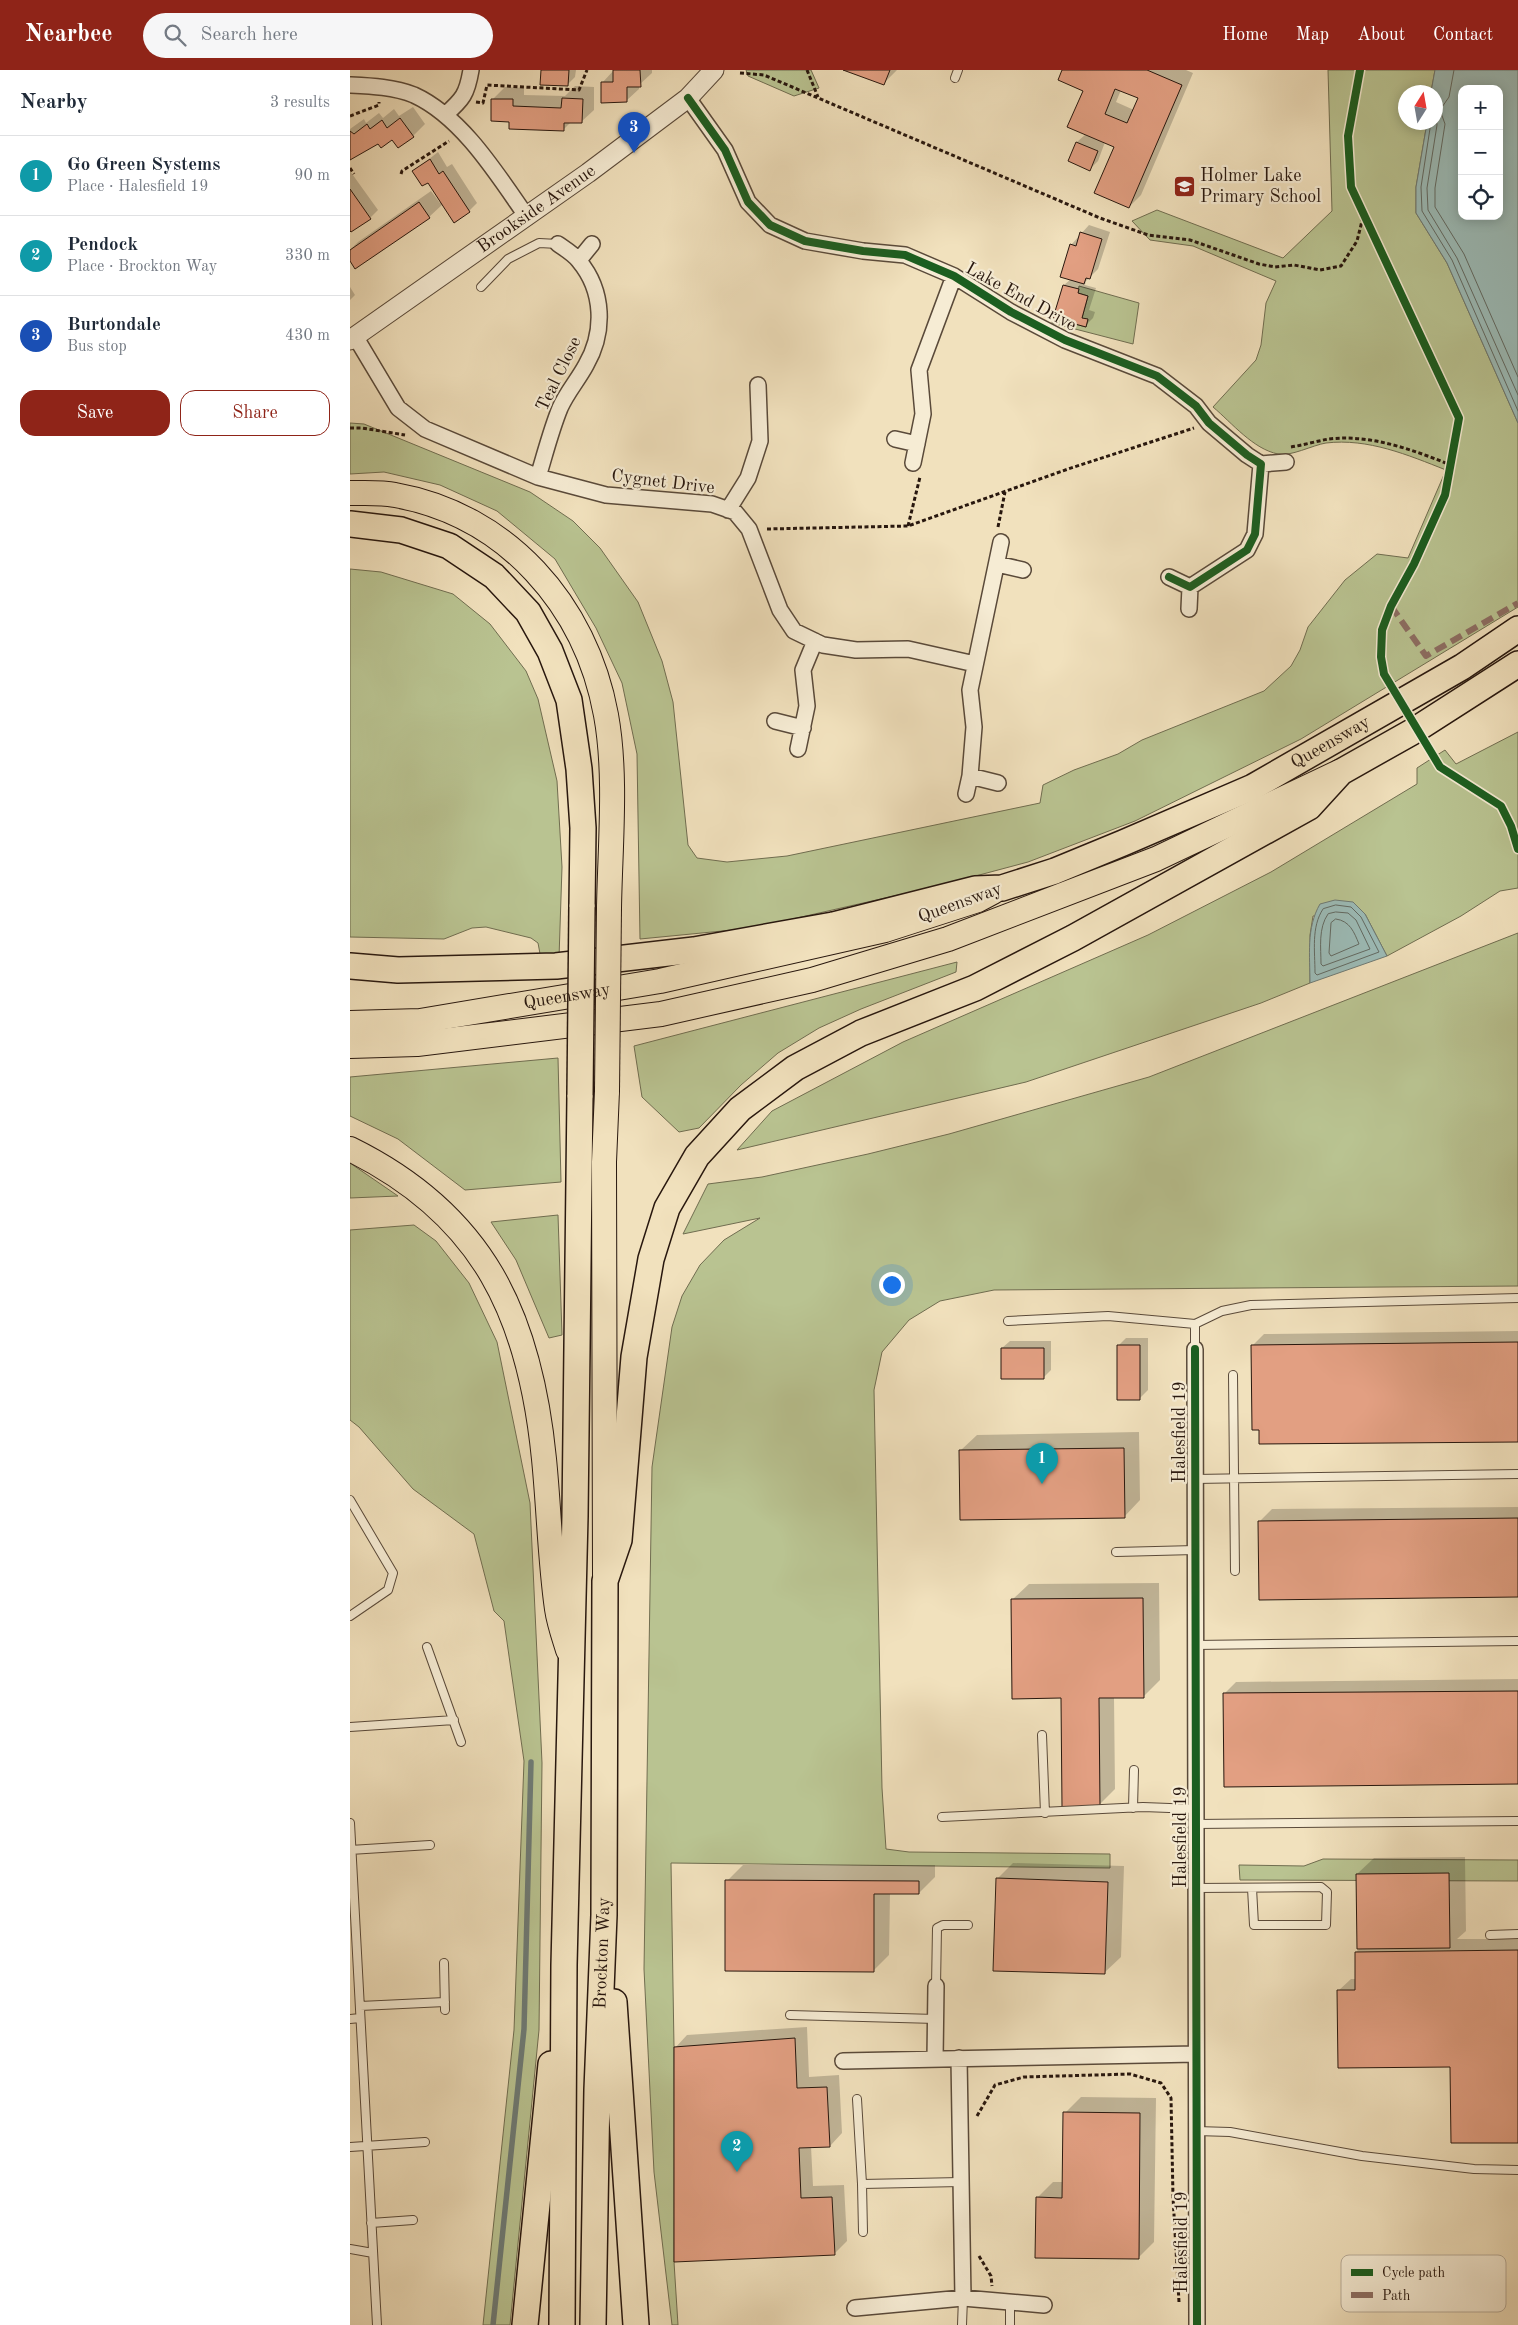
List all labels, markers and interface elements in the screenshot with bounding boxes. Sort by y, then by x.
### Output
search box [143,13,493,58]
icon: search [161,21,189,49]
text: Nearbee [25,23,113,47]
text: Search here [201,26,298,45]
text: Home [1222,26,1268,44]
text: Map [1296,26,1329,44]
text: About [1357,26,1405,44]
text: Contact [1433,26,1493,44]
north arrow [1398,85,1443,130]
map controls [1458,85,1503,220]
button: + [1458,85,1503,130]
text: Nearby [20,92,88,113]
text: 3 results [270,95,330,111]
pin: 3 [618,112,650,153]
button: − [1458,130,1503,175]
text: Go Green Systems [67,156,220,175]
street label: Brookside Avenue [474,162,599,257]
place label: Holmer Lake Primary School [1200,167,1321,206]
text: 1 [31,168,41,184]
text: 90 m [294,168,330,184]
school or university icon: Holmer Lake Primary School [1172,174,1196,198]
button: locate [1458,175,1503,220]
text: Place · Halesfield 19 [67,179,209,195]
text: Pendock [67,236,138,255]
text: 2 [31,248,41,264]
text: 330 m [285,248,330,264]
text: Place · Brockton Way [67,259,217,275]
street label: Lake End Drive [963,259,1079,335]
text: Burtondale [67,316,161,335]
text: 3 [31,328,41,344]
text: 430 m [285,328,330,344]
street label: Teal Close [533,334,585,414]
text: Bus stop [67,339,127,355]
button: Save [20,390,170,436]
button: Share [180,390,330,436]
street label: Cygnet Drive [610,467,716,497]
street label: Queensway [1288,713,1373,772]
street label: Queensway [916,879,1005,926]
street label: Queensway [522,980,612,1013]
your location [879,1272,905,1298]
street label: Halesfield 19 [1171,1381,1189,1483]
pin: 1 [1026,1443,1058,1484]
street label: Halesfield 19 [1172,1786,1190,1888]
street label: Brockton Way [591,1897,613,2009]
pin: 2 [721,2131,753,2172]
street label: Halesfield 19 [1173,2191,1191,2293]
legend [1341,2255,1506,2312]
text: Cycle path [1382,2266,1445,2280]
text: Path [1382,2289,1411,2303]

